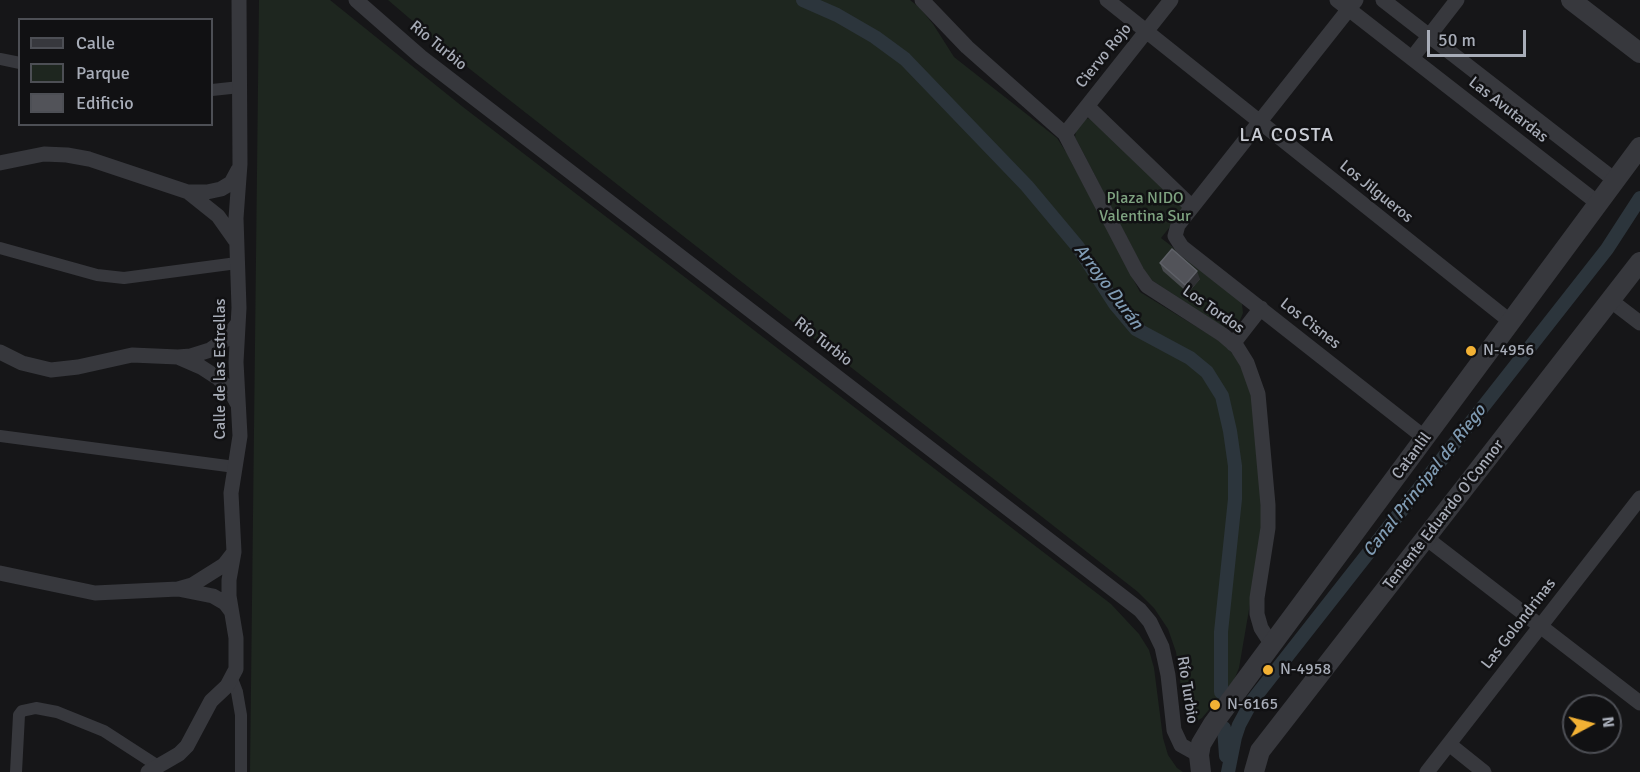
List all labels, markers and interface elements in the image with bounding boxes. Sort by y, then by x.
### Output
street label: Río Turbio [406,17,470,75]
legend [18,18,213,126]
scale bar [1430,18,1529,56]
street label: Ciervo Rojo [1072,20,1136,92]
text: 50 m [1438,29,1476,51]
text: Calle [76,32,115,54]
text: Parque [76,62,130,84]
street label: Las Avutardas [1464,73,1552,147]
text: Edificio [76,92,134,114]
district label: LA COSTA [1239,124,1335,148]
street label: Los Jilgueros [1335,157,1417,227]
park label: Plaza NIDO Valentina Sur [1099,189,1191,227]
water label: Arroyo Durán [1069,240,1147,334]
street label: Los Tordos [1178,282,1248,338]
street label: Los Cisnes [1276,294,1344,354]
street label: Calle de las Estrellas [211,298,231,440]
street label: Río Turbio [790,313,856,371]
place label: N-4956 [1483,341,1534,361]
marker: N-4956 [1464,344,1478,358]
water label: Canal Principal de Riego [1359,401,1491,561]
street label: Catanlil [1388,429,1436,483]
street label: Teniente Eduardo O'Connor [1380,436,1508,594]
street label: Las Golondrinas [1478,575,1560,673]
street label: Río Turbio [1172,655,1202,725]
place label: N-4958 [1280,660,1331,680]
marker: N-4958 [1261,663,1275,677]
north arrow [1562,694,1622,754]
place label: N-6165 [1227,695,1278,715]
marker: N-6165 [1208,698,1222,712]
text: N [1597,715,1618,729]

